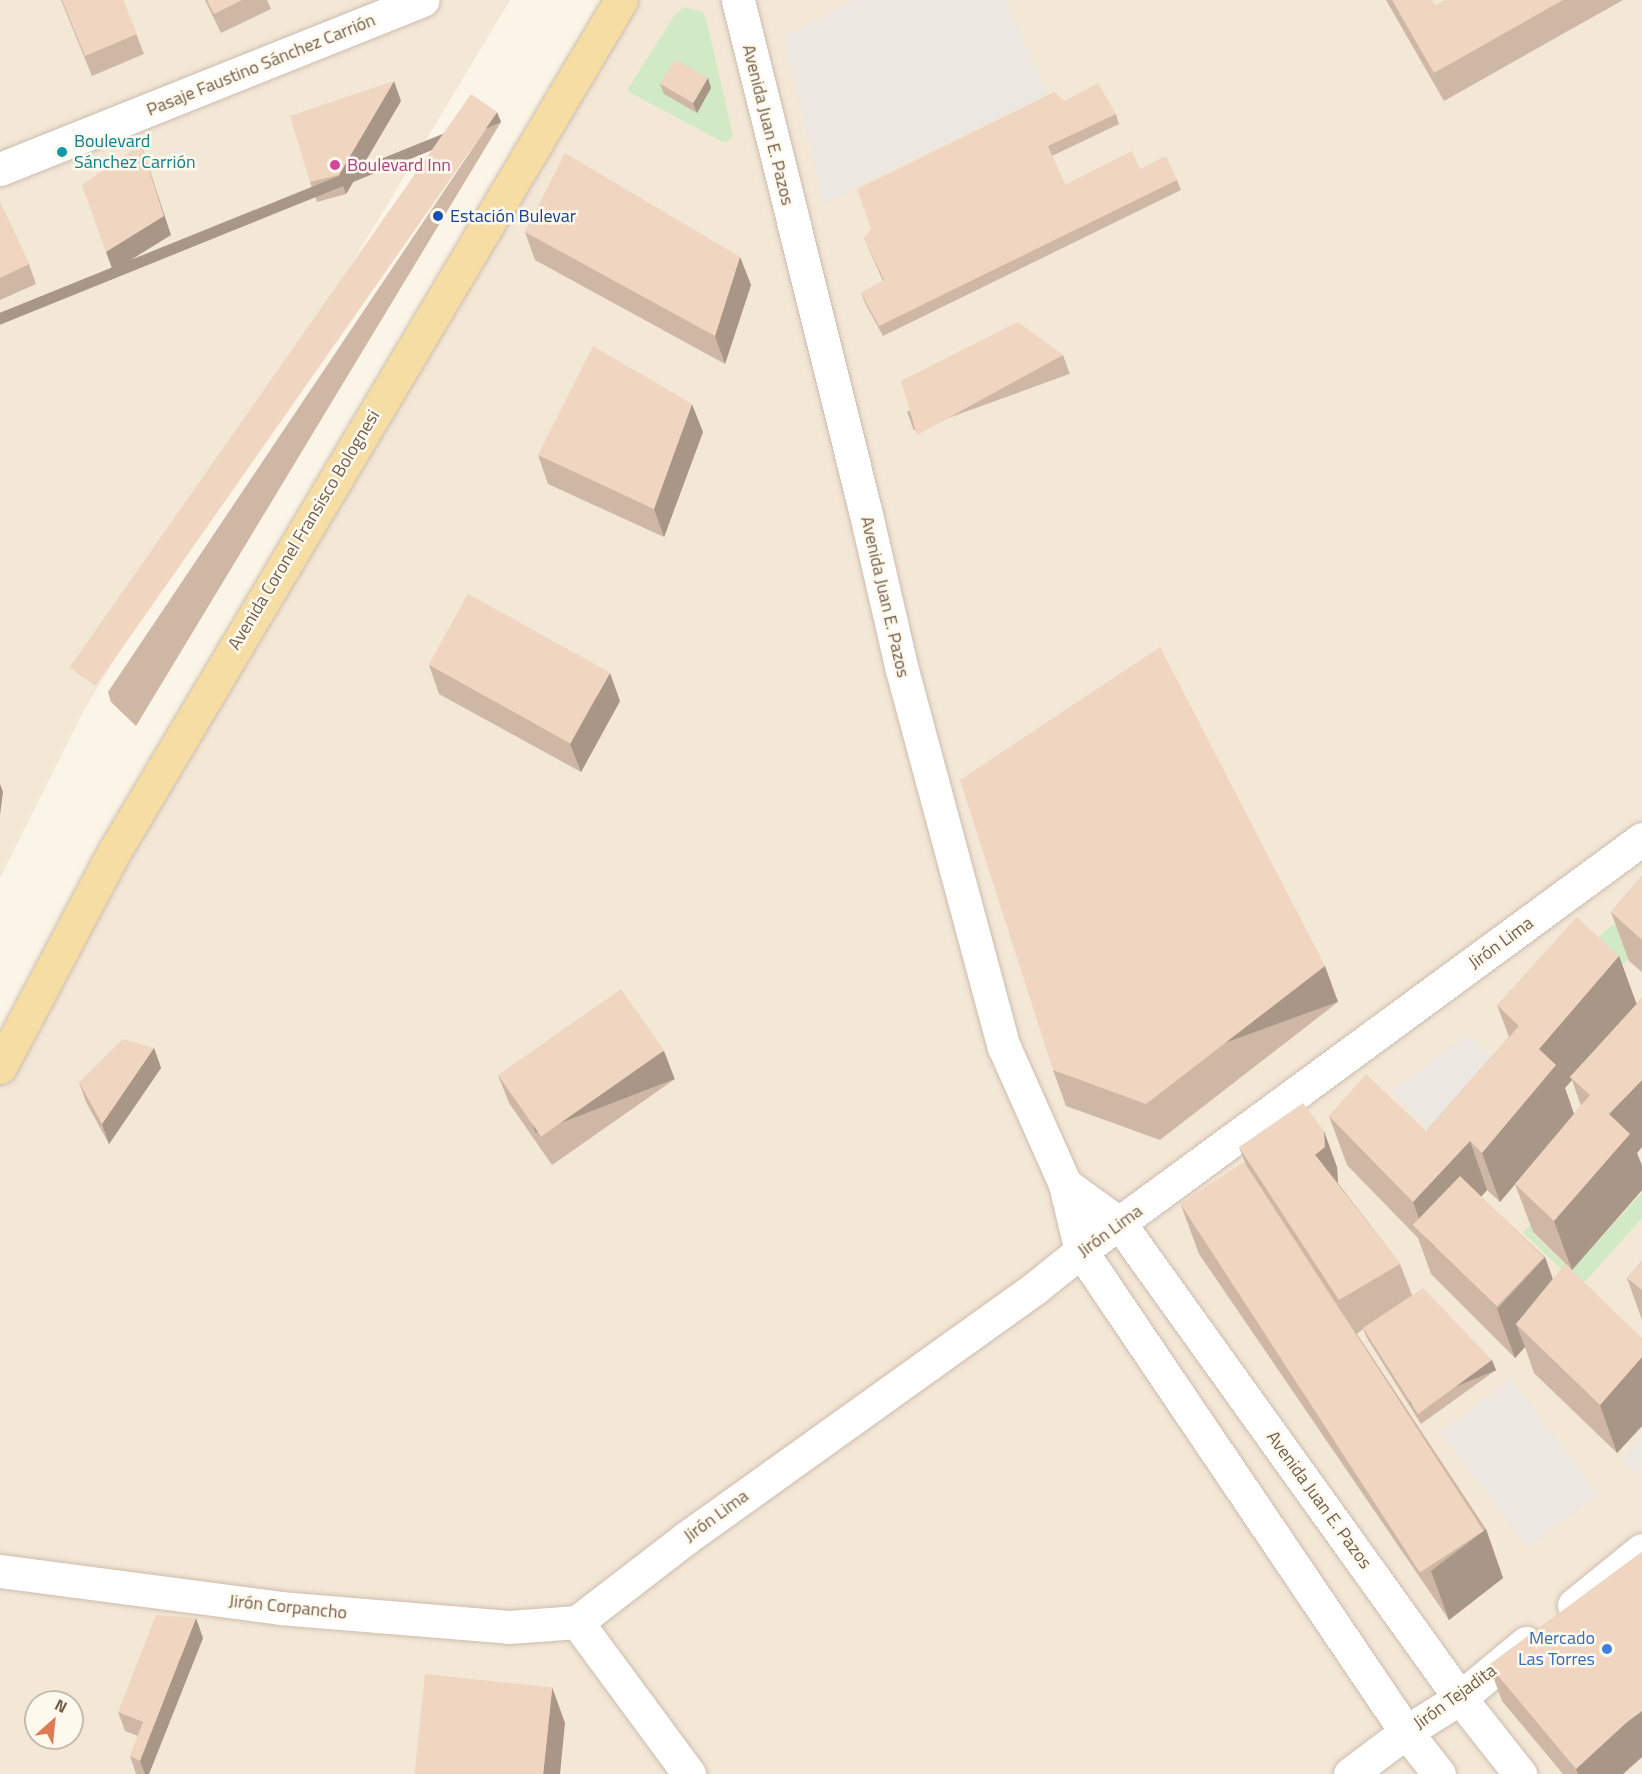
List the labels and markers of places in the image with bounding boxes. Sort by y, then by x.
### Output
place label: Boulevard Sánchez Carrión [74,131,196,174]
marker: Boulevard Sánchez Carrión [55,145,69,159]
place label: Boulevard Inn [347,154,451,176]
marker: Boulevard Inn [328,158,342,172]
place label: Estación Bulevar [450,205,576,227]
marker: Estación Bulevar [431,209,445,223]
place label: Mercado Las Torres [1518,1628,1595,1670]
marker: Mercado Las Torres [1600,1642,1614,1656]

